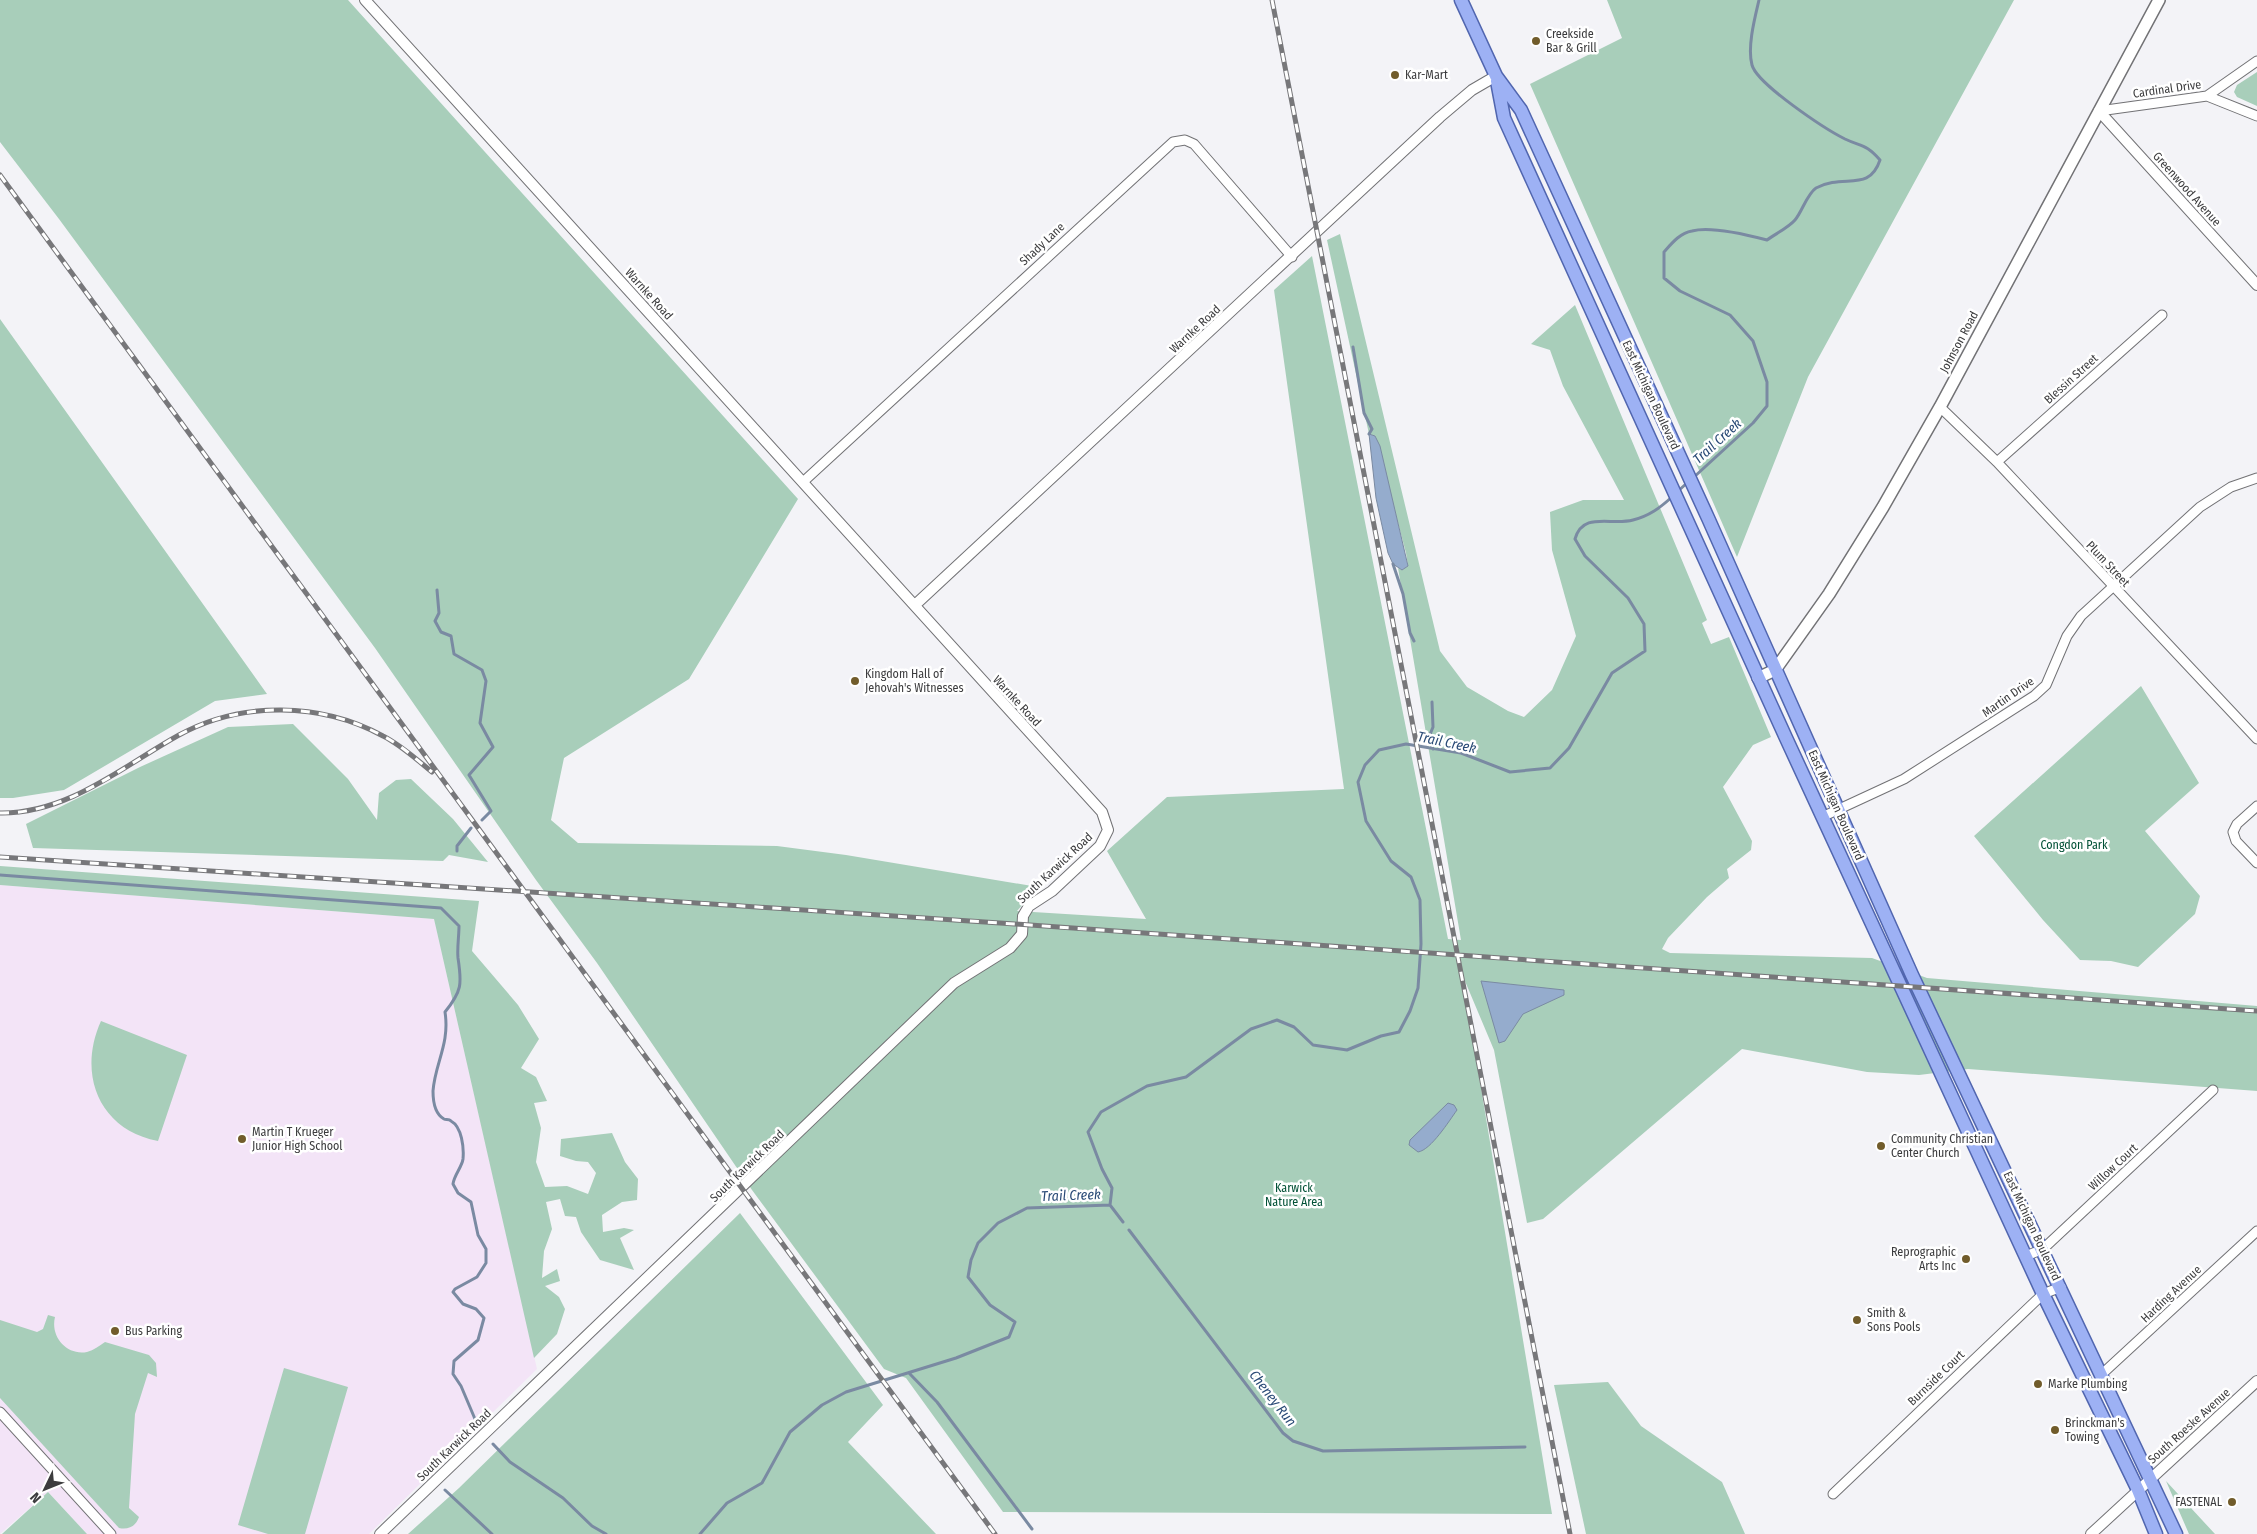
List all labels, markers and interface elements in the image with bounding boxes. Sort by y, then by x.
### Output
place label: Creekside Bar & Grill [1546,27,1597,55]
marker: Creekside Bar & Grill [1530,35,1542,47]
place label: Kar-Mart [1405,68,1448,82]
marker: Kar-Mart [1389,69,1401,81]
street label: Cardinal Drive [2132,77,2202,101]
street label: Greenwood Avenue [2150,149,2224,229]
street label: Shady Lane [1017,220,1067,268]
street label: Warnke Road [622,265,676,323]
street label: Warnke Road [1167,302,1223,356]
street label: Johnson Road [1937,309,1981,375]
street label: East Michigan Boulevard [1619,338,1683,452]
street label: Blessin Street [2041,351,2101,407]
water label: Trail Creek [1689,415,1745,468]
street label: Plum Street [2083,538,2133,590]
place label: Kingdom Hall of Jehovah's Witnesses [865,667,964,695]
street label: Warnke Road [990,673,1044,729]
street label: Martin Drive [1979,674,2037,720]
marker: Kingdom Hall of Jehovah's Witnesses [849,675,861,687]
water label: Trail Creek [1416,728,1478,757]
street label: East Michigan Boulevard [1805,748,1867,862]
street label: South Karwick Road [1015,830,1095,906]
park label: Congdon Park [2040,838,2108,852]
place label: Martin T Krueger Junior High School [252,1125,343,1153]
street label: South Karwick Road [707,1127,787,1205]
place label: Community Christian Center Church [1891,1132,1993,1160]
marker: Martin T Krueger Junior High School [236,1133,248,1145]
marker: Community Christian Center Church [1875,1140,1887,1152]
street label: Willow Court [2086,1141,2140,1193]
street label: East Michigan Boulevard [2000,1169,2064,1283]
park label: Karwick Nature Area [1265,1181,1323,1209]
water label: Trail Creek [1041,1186,1101,1205]
place label: Reprographic Arts Inc [1891,1245,1956,1273]
marker: Reprographic Arts Inc [1960,1253,1972,1265]
street label: Harding Avenue [2138,1262,2204,1325]
place label: Smith & Sons Pools [1867,1306,1920,1334]
marker: Smith & Sons Pools [1851,1314,1863,1326]
place label: Bus Parking [125,1324,182,1338]
marker: Bus Parking [109,1325,121,1337]
street label: Burnside Court [1905,1347,1967,1408]
water label: Cheney Run [1245,1367,1300,1430]
place label: Marke Plumbing [2048,1377,2127,1391]
marker: Marke Plumbing [2032,1378,2044,1390]
street label: South Roeske Avenue [2145,1385,2233,1467]
street label: South Karwick Road [414,1406,494,1484]
place label: Brinckman's Towing [2065,1416,2125,1444]
marker: Brinckman's Towing [2049,1424,2061,1436]
north arrow [20,1464,70,1514]
text: N [27,1489,45,1506]
place label: FASTENAL [2175,1495,2223,1509]
marker: FASTENAL [2226,1496,2238,1508]

